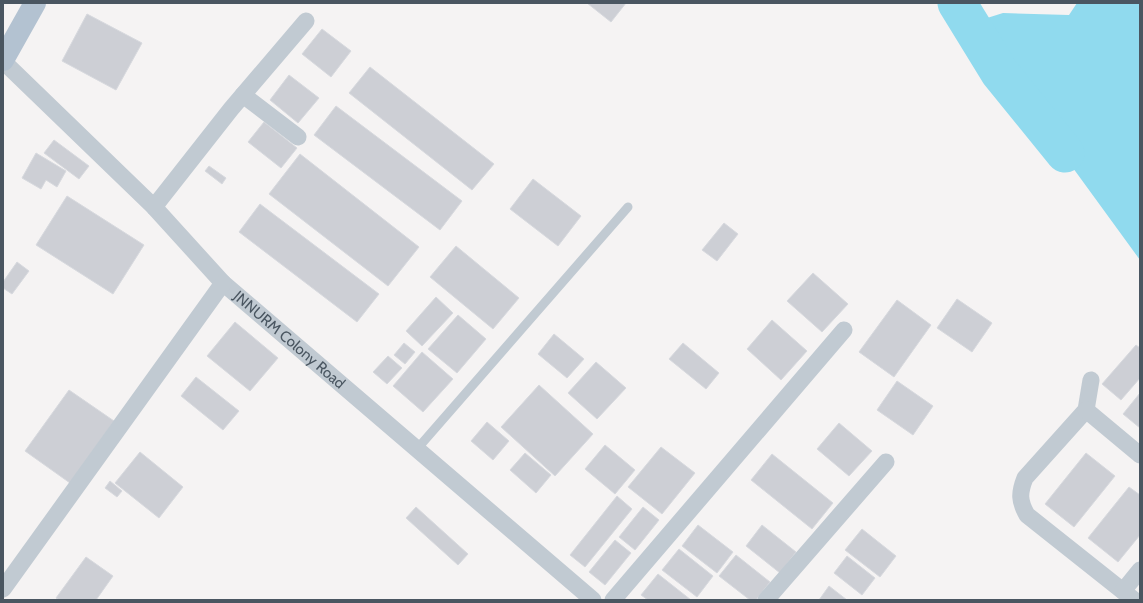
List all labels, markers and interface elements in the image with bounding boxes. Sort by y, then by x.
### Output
street label: JNNURM Colony Road [229,286,349,393]

